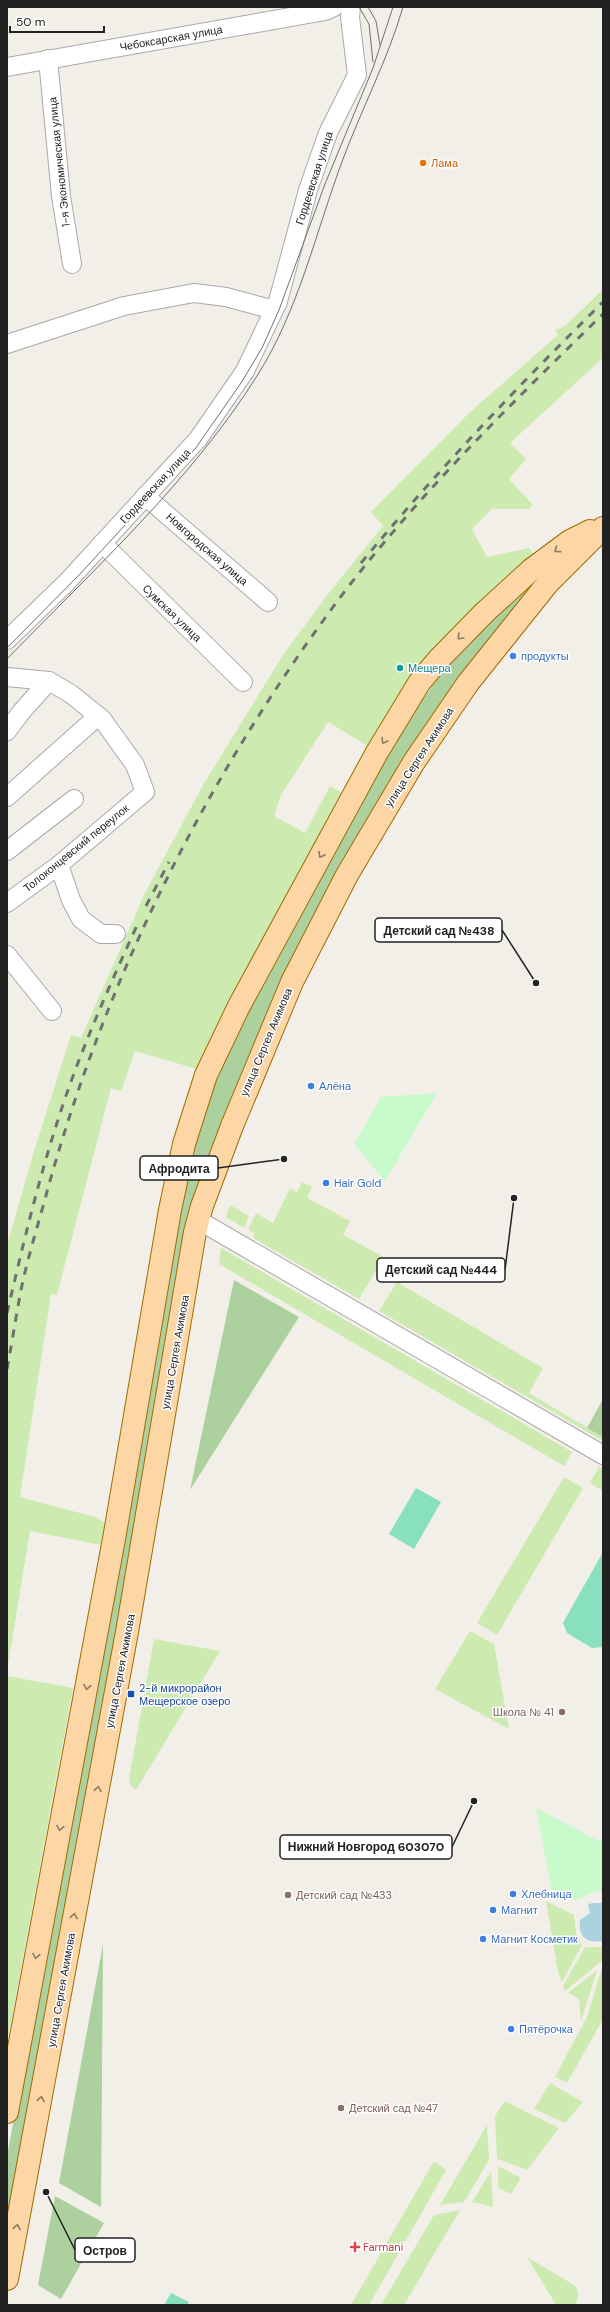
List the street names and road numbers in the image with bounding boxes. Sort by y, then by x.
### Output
street label: Чебоксарская улица [118,22,224,54]
street label: 1-я Экономическая улица [45,95,73,228]
street label: Гордеевская улица [292,129,336,226]
street label: Гордеевская улица [117,445,194,526]
street label: Новгородская улица [163,510,252,589]
street label: Сумская улица [140,581,205,645]
street label: улица Сергея Акимова [382,704,457,809]
street label: Толоконцевский переулок [20,801,132,895]
street label: улица Сергея Акимова [237,985,295,1098]
street label: улица Сергея Акимова [158,1293,192,1410]
street label: улица Сергея Акимова [102,1612,138,1729]
street label: улица Сергея Акимова [44,1931,78,2048]

